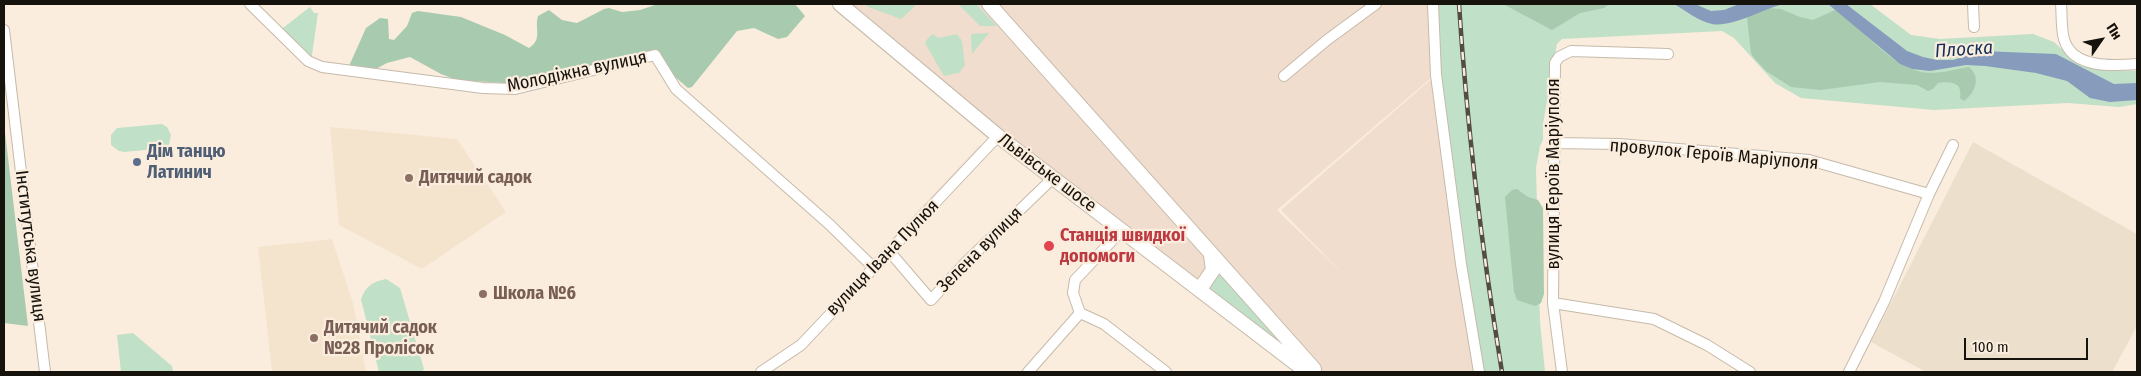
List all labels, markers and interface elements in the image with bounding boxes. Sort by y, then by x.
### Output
north arrow [2076,15,2126,65]
text: Пн [2103,20,2125,43]
water label: Плоска [1934,37,1994,63]
street label: Молодіжна вулиця [505,47,649,97]
street label: вулиця Героїв Маріуполя [1543,78,1565,270]
street label: Львівське шосе [994,129,1100,217]
street label: провулок Героїв Маріуполя [1609,135,1819,175]
place label: Дім танцю Латинич [147,141,226,183]
marker: Дім танцю Латинич [131,156,143,168]
place label: Дитячий садок [419,167,532,189]
street label: Інститутська вулиця [10,169,50,323]
marker: Дитячий садок [403,172,415,184]
street label: вулиця Івана Пулюя [822,196,944,320]
street label: Зелена вулиця [933,203,1027,297]
place label: Станція швидкої допомоги [1060,225,1185,268]
marker: Станція швидкої допомоги [1042,239,1056,253]
place label: Школа №6 [493,283,576,305]
marker: Школа №6 [477,288,489,300]
place label: Дитячий садок №28 Пролісок [324,317,437,359]
scale bar [1966,328,2090,360]
marker: Дитячий садок №28 Пролісок [308,332,320,344]
text: 100 m [1972,338,2009,356]

